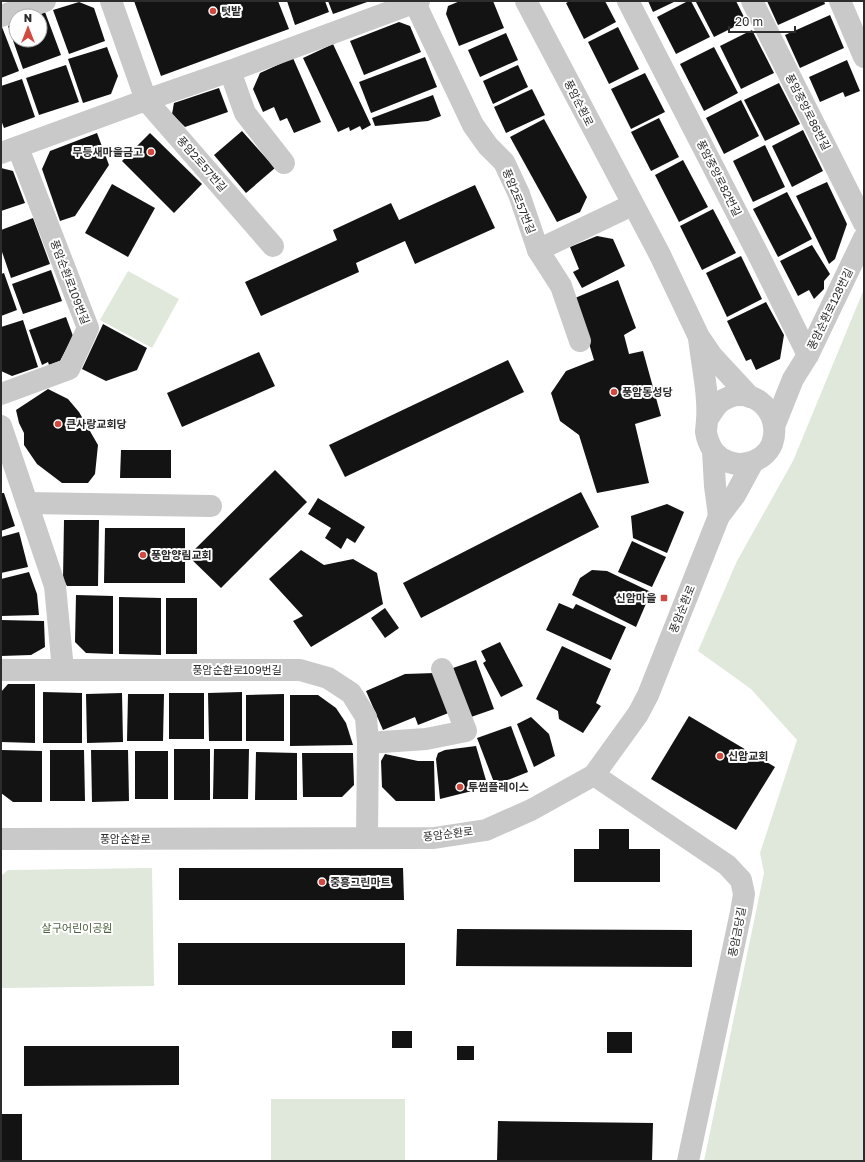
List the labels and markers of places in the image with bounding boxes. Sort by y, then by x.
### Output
place label: 텃밭 [221,4,241,17]
marker: 텃밭 [208,6,218,16]
place label: 무등새마을금고 [72,145,143,158]
marker: 무등새마을금고 [146,147,156,157]
place label: 풍암동성당 [622,385,673,398]
marker: 풍암동성당 [609,387,619,397]
place label: 큰사랑교회당 [66,417,127,430]
marker: 큰사랑교회당 [53,419,63,429]
place label: 풍암양림교회 [151,548,212,561]
marker: 풍암양림교회 [138,550,148,560]
place label: 신암마을 [616,591,656,604]
marker: 신암마을 [659,593,669,603]
place label: 신암교회 [728,749,768,762]
marker: 신암교회 [715,751,725,761]
place label: 투썸플레이스 [468,780,529,793]
marker: 투썸플레이스 [455,782,465,792]
place label: 중흥그린마트 [330,875,391,888]
marker: 중흥그린마트 [317,877,327,887]

